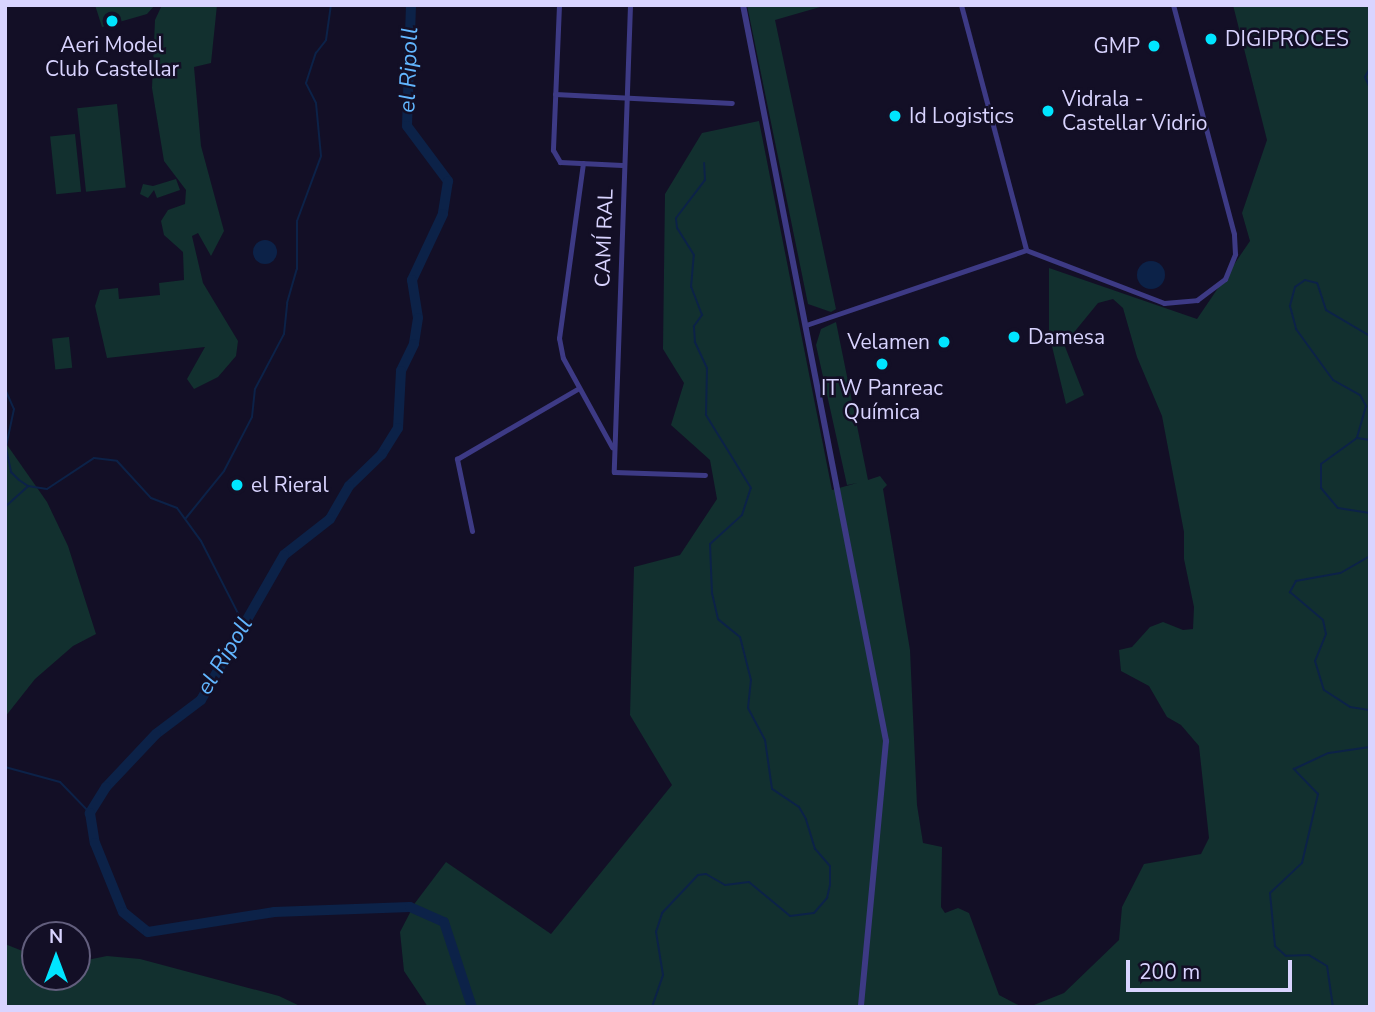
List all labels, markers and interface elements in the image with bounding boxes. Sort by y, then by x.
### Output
marker: Aeri Model Club Castellar [104,13,120,29]
place label: DIGIPROCES [1225,26,1349,52]
water label: el Ripoll [394,27,424,113]
marker: DIGIPROCES [1203,31,1219,47]
place label: Aeri Model Club Castellar [45,32,179,82]
place label: GMP [1094,33,1140,59]
marker: GMP [1146,38,1162,54]
place label: Vidrala - Castellar Vidrio [1062,86,1207,136]
place label: Id Logistics [909,103,1014,129]
marker: Vidrala - Castellar Vidrio [1040,103,1056,119]
marker: Id Logistics [887,108,903,124]
street label: CAMÍ RAL [590,188,618,288]
place label: Damesa [1028,324,1105,350]
place label: Velamen [847,329,930,355]
marker: Damesa [1006,329,1022,345]
marker: Velamen [936,334,952,350]
marker: ITW Panreac Química [874,356,890,372]
place label: ITW Panreac Química [821,375,943,425]
place label: el Rieral [251,472,329,498]
marker: el Rieral [229,477,245,493]
water label: el Ripoll [191,612,259,700]
north arrow [21,921,91,991]
text: N [49,924,63,950]
scale bar [1130,946,1296,990]
text: 200 m [1139,958,1200,986]

